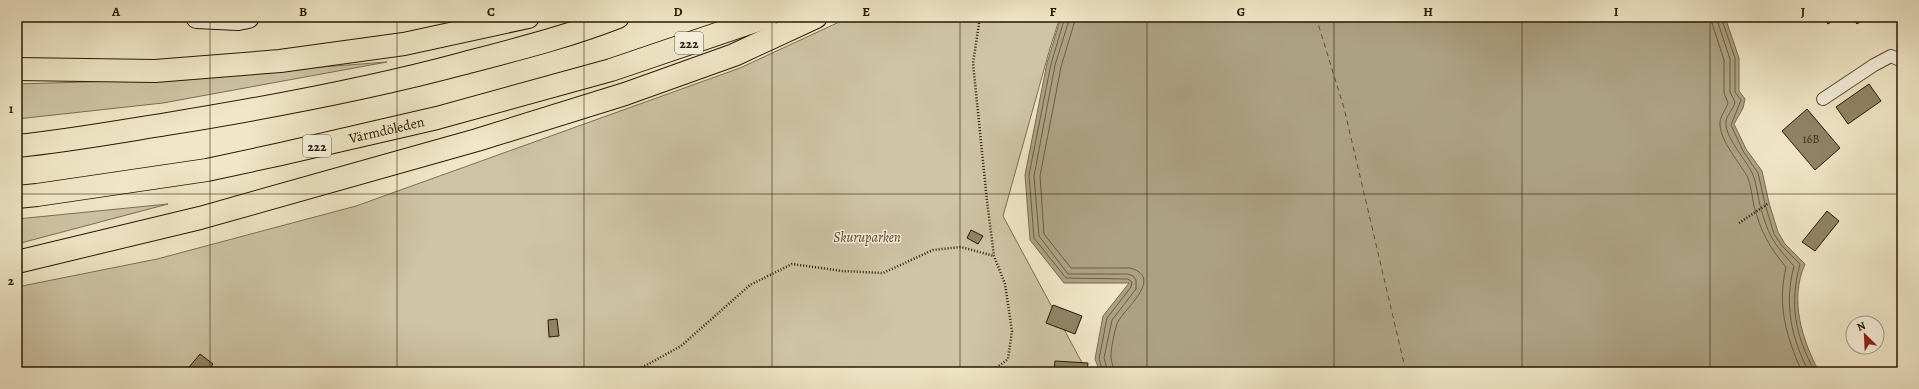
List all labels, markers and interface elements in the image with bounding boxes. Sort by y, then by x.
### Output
text: A [111,3,121,20]
text: B [299,3,307,20]
text: C [487,3,495,20]
text: D [673,3,683,20]
text: E [862,3,870,20]
text: F [1050,3,1057,20]
text: G [1237,3,1245,20]
text: H [1423,3,1433,20]
text: I [1614,3,1619,20]
text: J [1801,3,1805,20]
road number: 222 [675,32,703,54]
text: 1 [9,100,14,117]
street label: Värmdöleden [346,112,426,148]
house number: 16B [1803,131,1819,147]
road number: 222 [303,135,331,157]
park label: Skuruparken [833,228,901,247]
text: 2 [8,272,15,289]
north arrow [1845,315,1885,355]
text: N [1854,318,1868,335]

